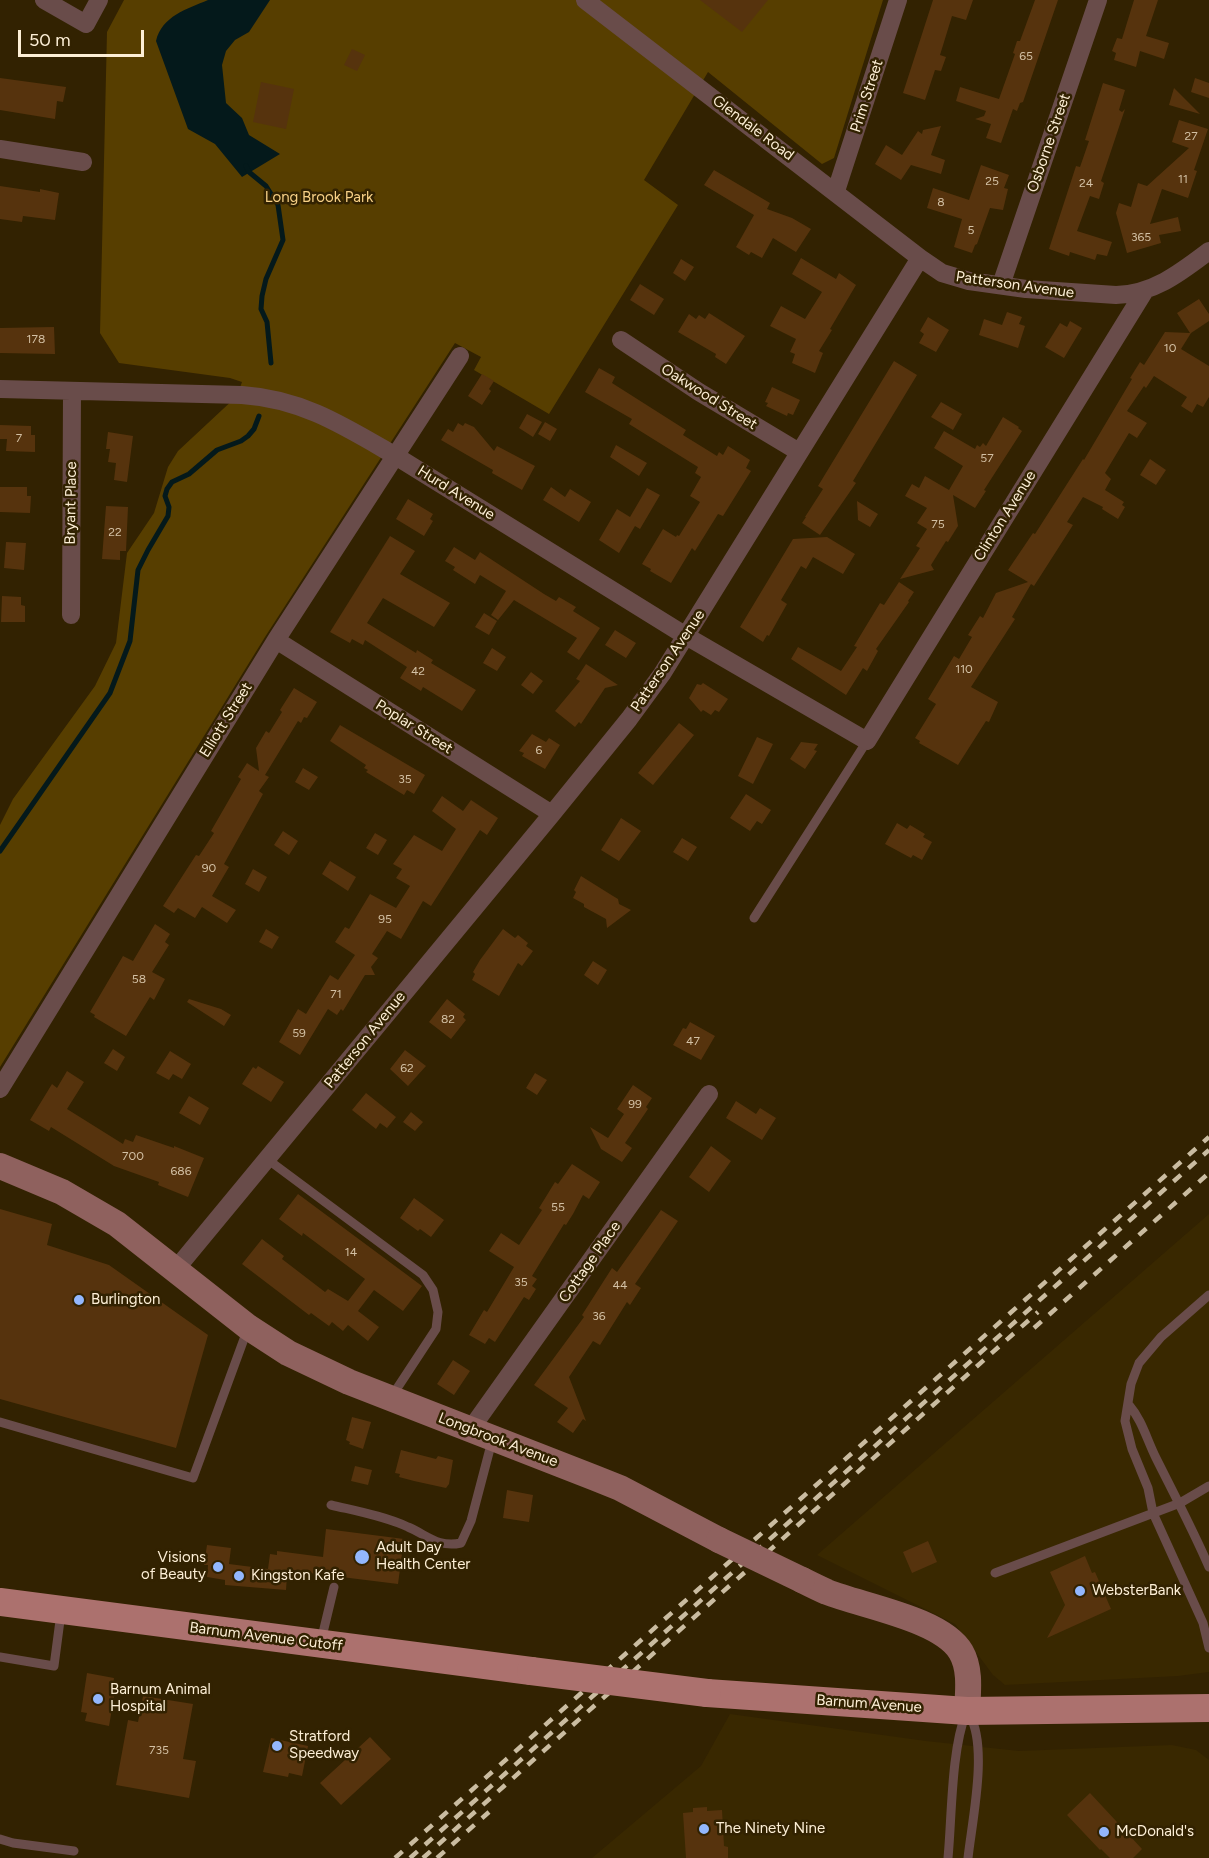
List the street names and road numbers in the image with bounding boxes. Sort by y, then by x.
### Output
street label: Prim Street [847,57,887,135]
street label: Glendale Road [709,91,797,165]
street label: Osborne Street [1024,91,1074,195]
street label: Patterson Avenue [955,268,1075,302]
street label: Oakwood Street [658,360,760,434]
street label: Bryant Place [61,461,81,545]
street label: Hurd Avenue [414,462,498,524]
street label: Clinton Avenue [970,468,1040,564]
street label: Patterson Avenue [627,607,709,715]
street label: Elliott Street [196,679,256,761]
street label: Poplar Street [372,696,456,758]
street label: Patterson Avenue [320,988,410,1092]
street label: Cottage Place [555,1218,625,1306]
street label: Longbrook Avenue [436,1409,560,1471]
street label: Barnum Avenue Cutoff [188,1619,344,1655]
street label: Barnum Avenue [816,1691,922,1717]

